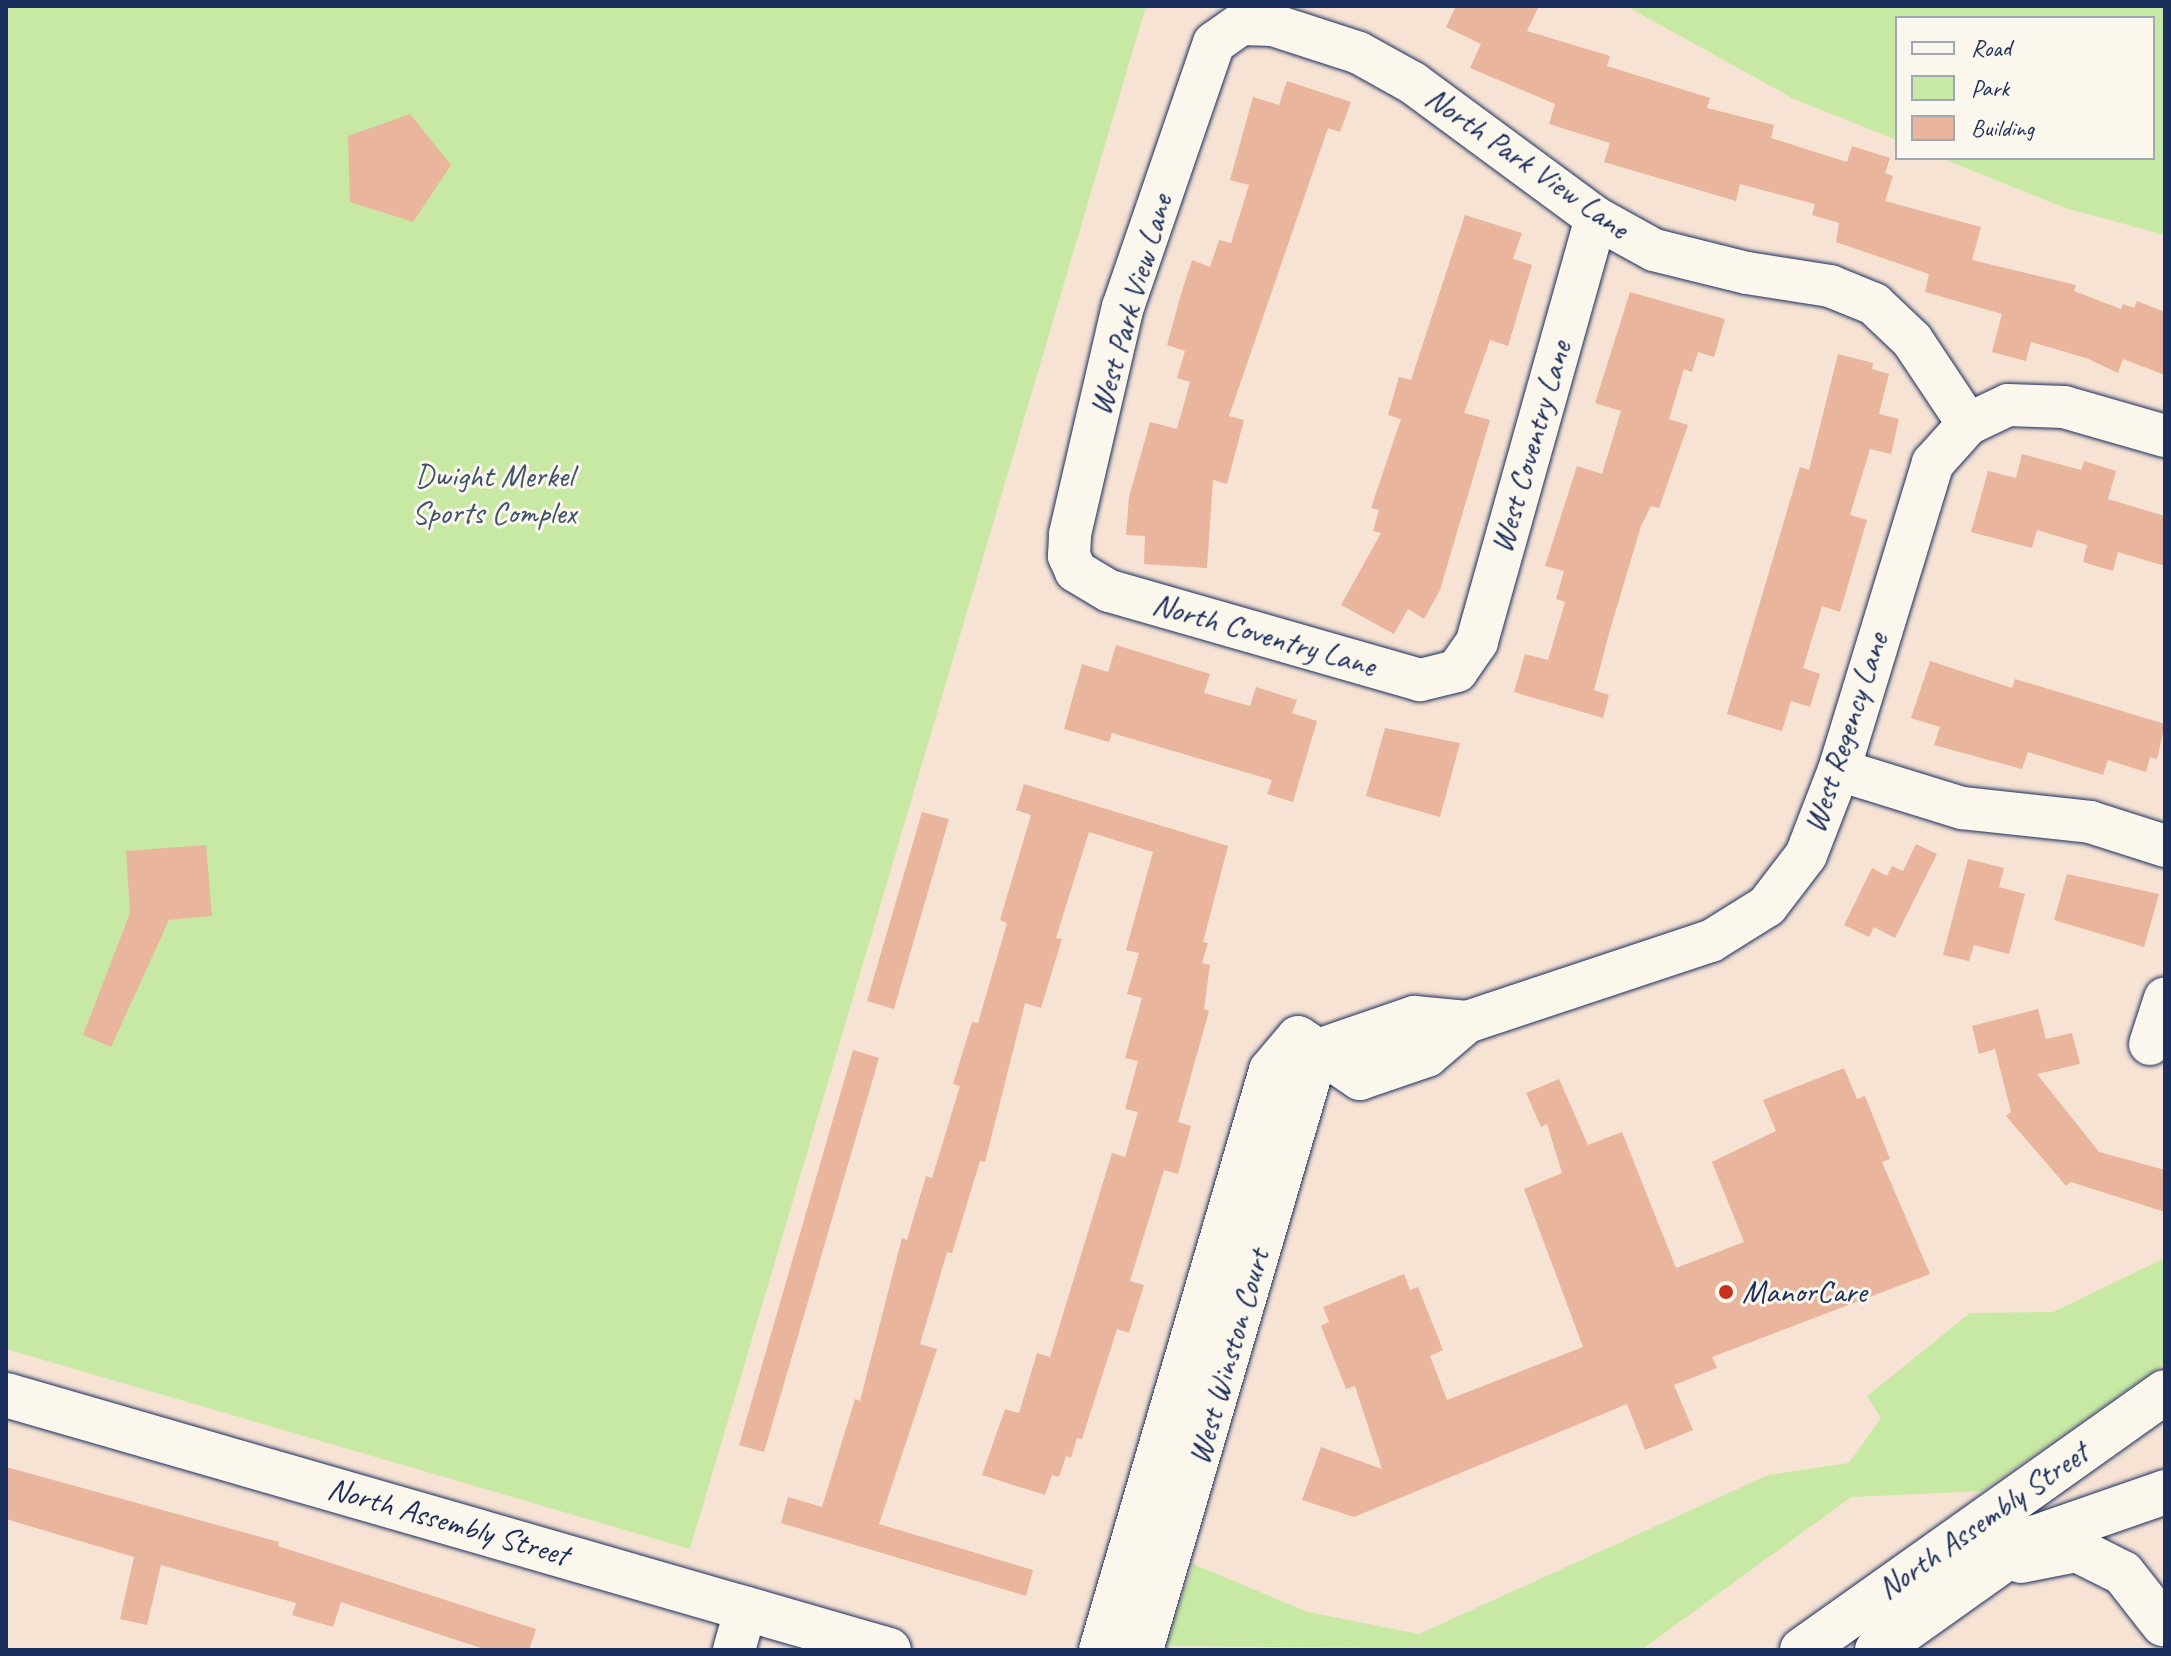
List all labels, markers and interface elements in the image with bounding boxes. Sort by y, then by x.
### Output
legend [1895,16,2155,160]
text: Road [1971,33,2011,63]
text: Park [1971,73,2009,103]
street label: North Park View Lane [1417,78,1637,248]
text: Building [1971,113,2034,143]
street label: West Park View Lane [1081,189,1181,421]
street label: West Coventry Lane [1482,337,1580,557]
park label: Dwight Merkel Sports Complex [413,458,575,533]
street label: North Coventry Lane [1148,585,1380,685]
street label: West Regency Lane [1795,627,1897,839]
street label: West Winston Court [1180,1245,1278,1469]
place label: ManorCare [1742,1273,1867,1311]
marker: ManorCare [1717,1283,1735,1301]
street label: North Assembly Street [1870,1434,2096,1608]
street label: North Assembly Street [323,1469,573,1575]

